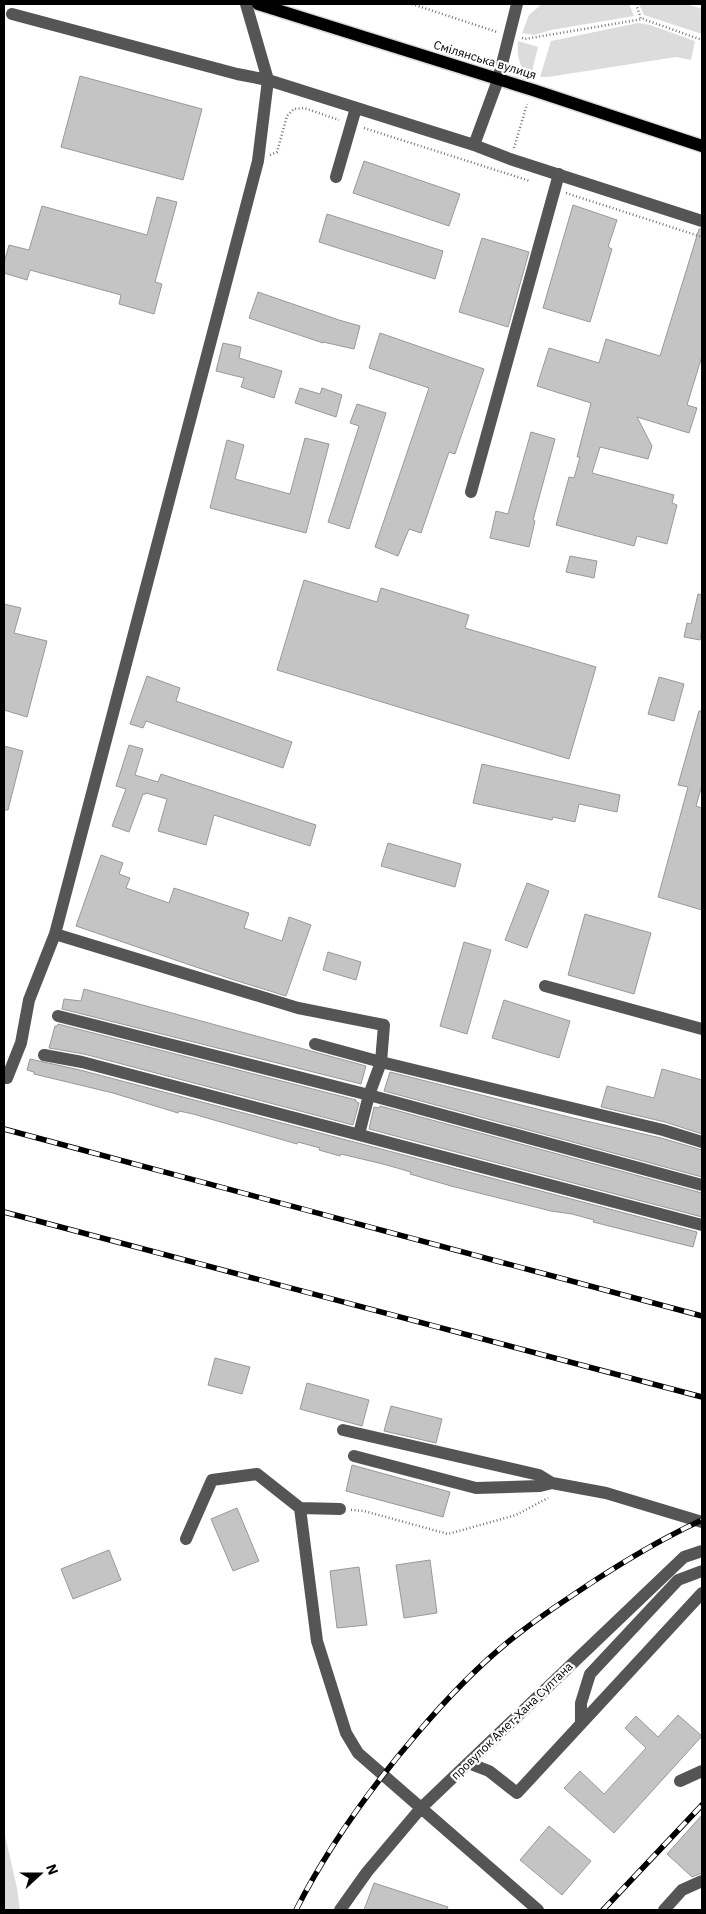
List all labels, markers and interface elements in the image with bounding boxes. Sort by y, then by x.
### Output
street label: Смілянська вулиця [432,37,538,82]
street label: провулок Амет-Хана Султана [448,1658,576,1783]
north arrow [15,1849,65,1899]
text: N [42,1861,62,1877]

